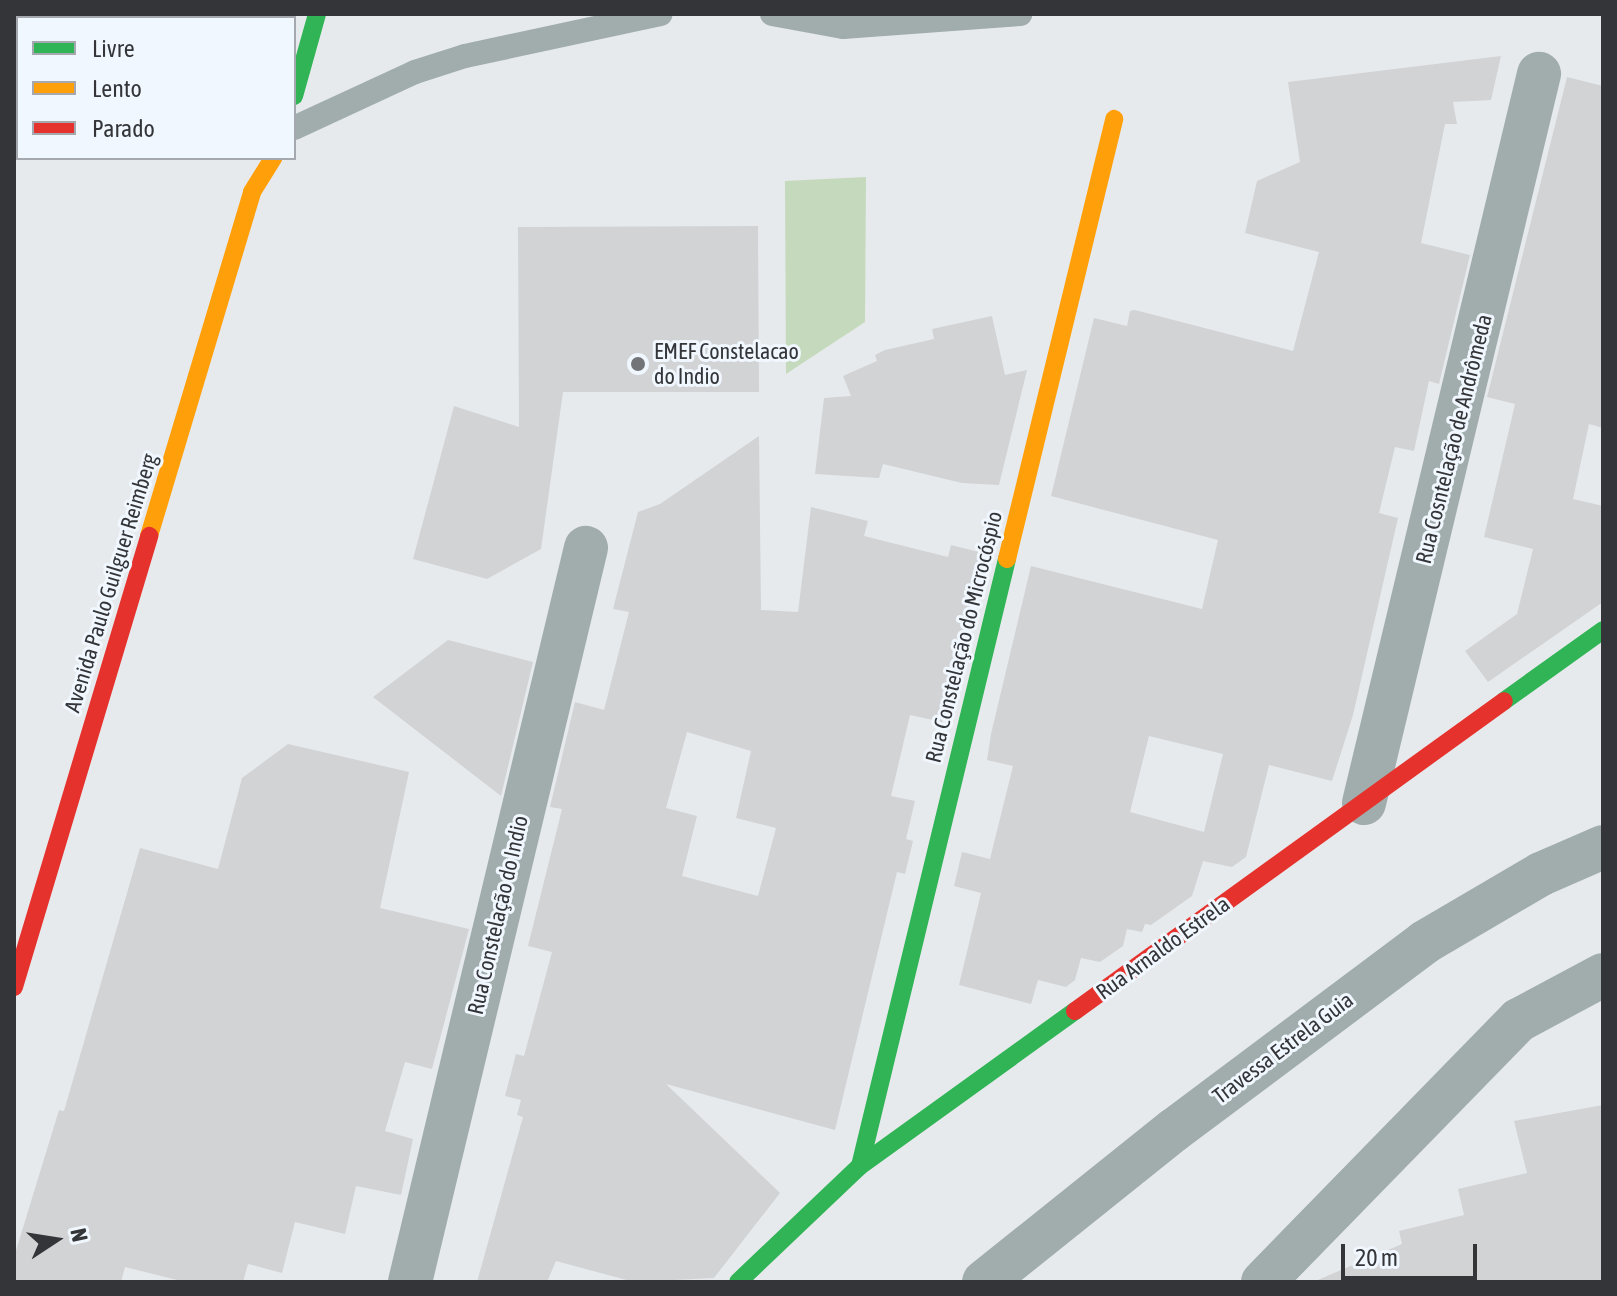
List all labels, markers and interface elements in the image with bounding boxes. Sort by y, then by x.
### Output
legend [16,16,296,160]
text: Livre [92,35,135,62]
text: Lento [92,75,142,102]
text: Parado [92,115,155,142]
street label: Rua Cosntelação de Andrômeda [1410,312,1498,566]
place label: EMEF Constelacao do Indio [654,338,799,390]
marker: EMEF Constelacao do Indio [629,355,647,373]
street label: Avenida Paulo Guilguer Reimberg [59,450,163,716]
street label: Rua Constelação do Microcóspio [920,509,1008,765]
street label: Rua Constelação do Indio [462,813,534,1017]
street label: Rua Arnaldo Estrela [1091,891,1235,1005]
street label: Travessa Estrela Guia [1208,987,1358,1109]
north arrow [16,1200,96,1280]
text: N [65,1226,94,1244]
scale bar [1345,1228,1481,1278]
text: 20 m [1355,1244,1398,1271]

